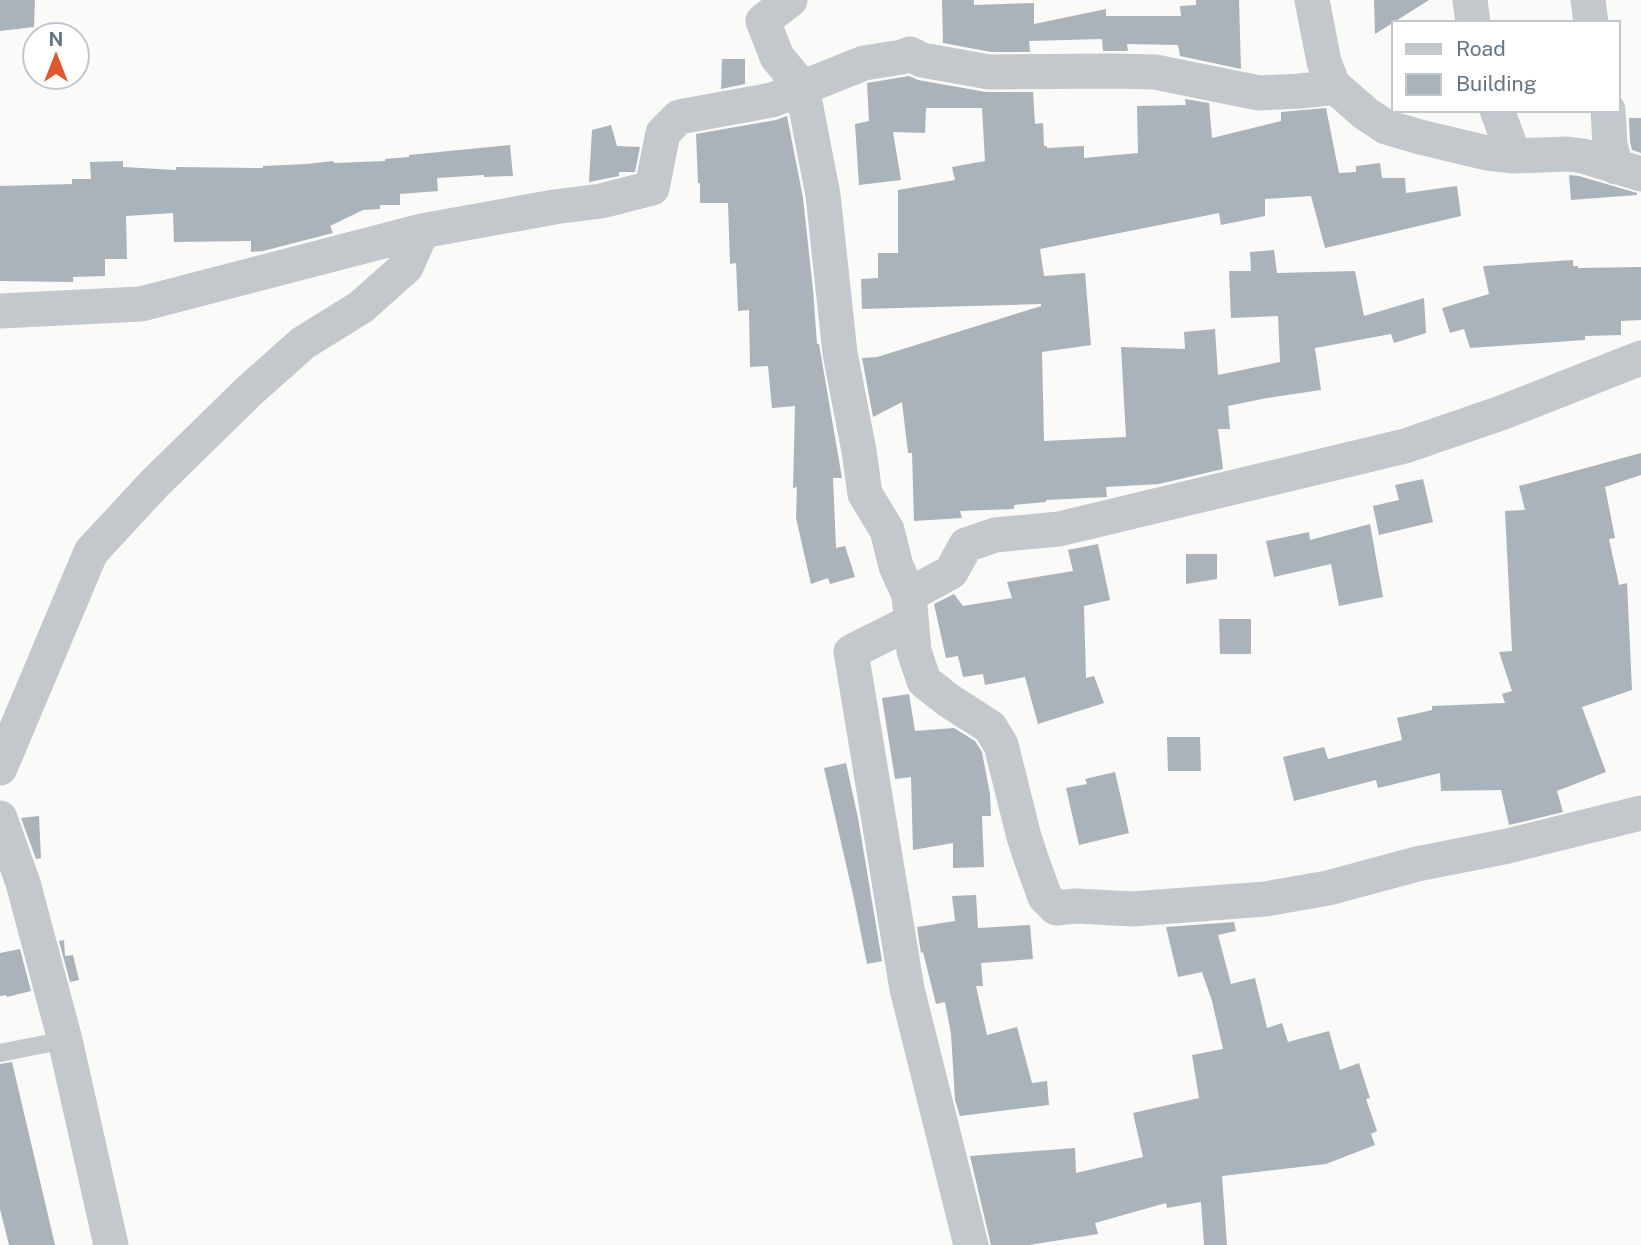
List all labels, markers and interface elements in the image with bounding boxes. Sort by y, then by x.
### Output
north arrow [21,21,91,91]
legend [1392,21,1620,112]
text: N [49,28,63,50]
text: Road [1456,36,1506,61]
text: Building [1456,71,1537,96]

